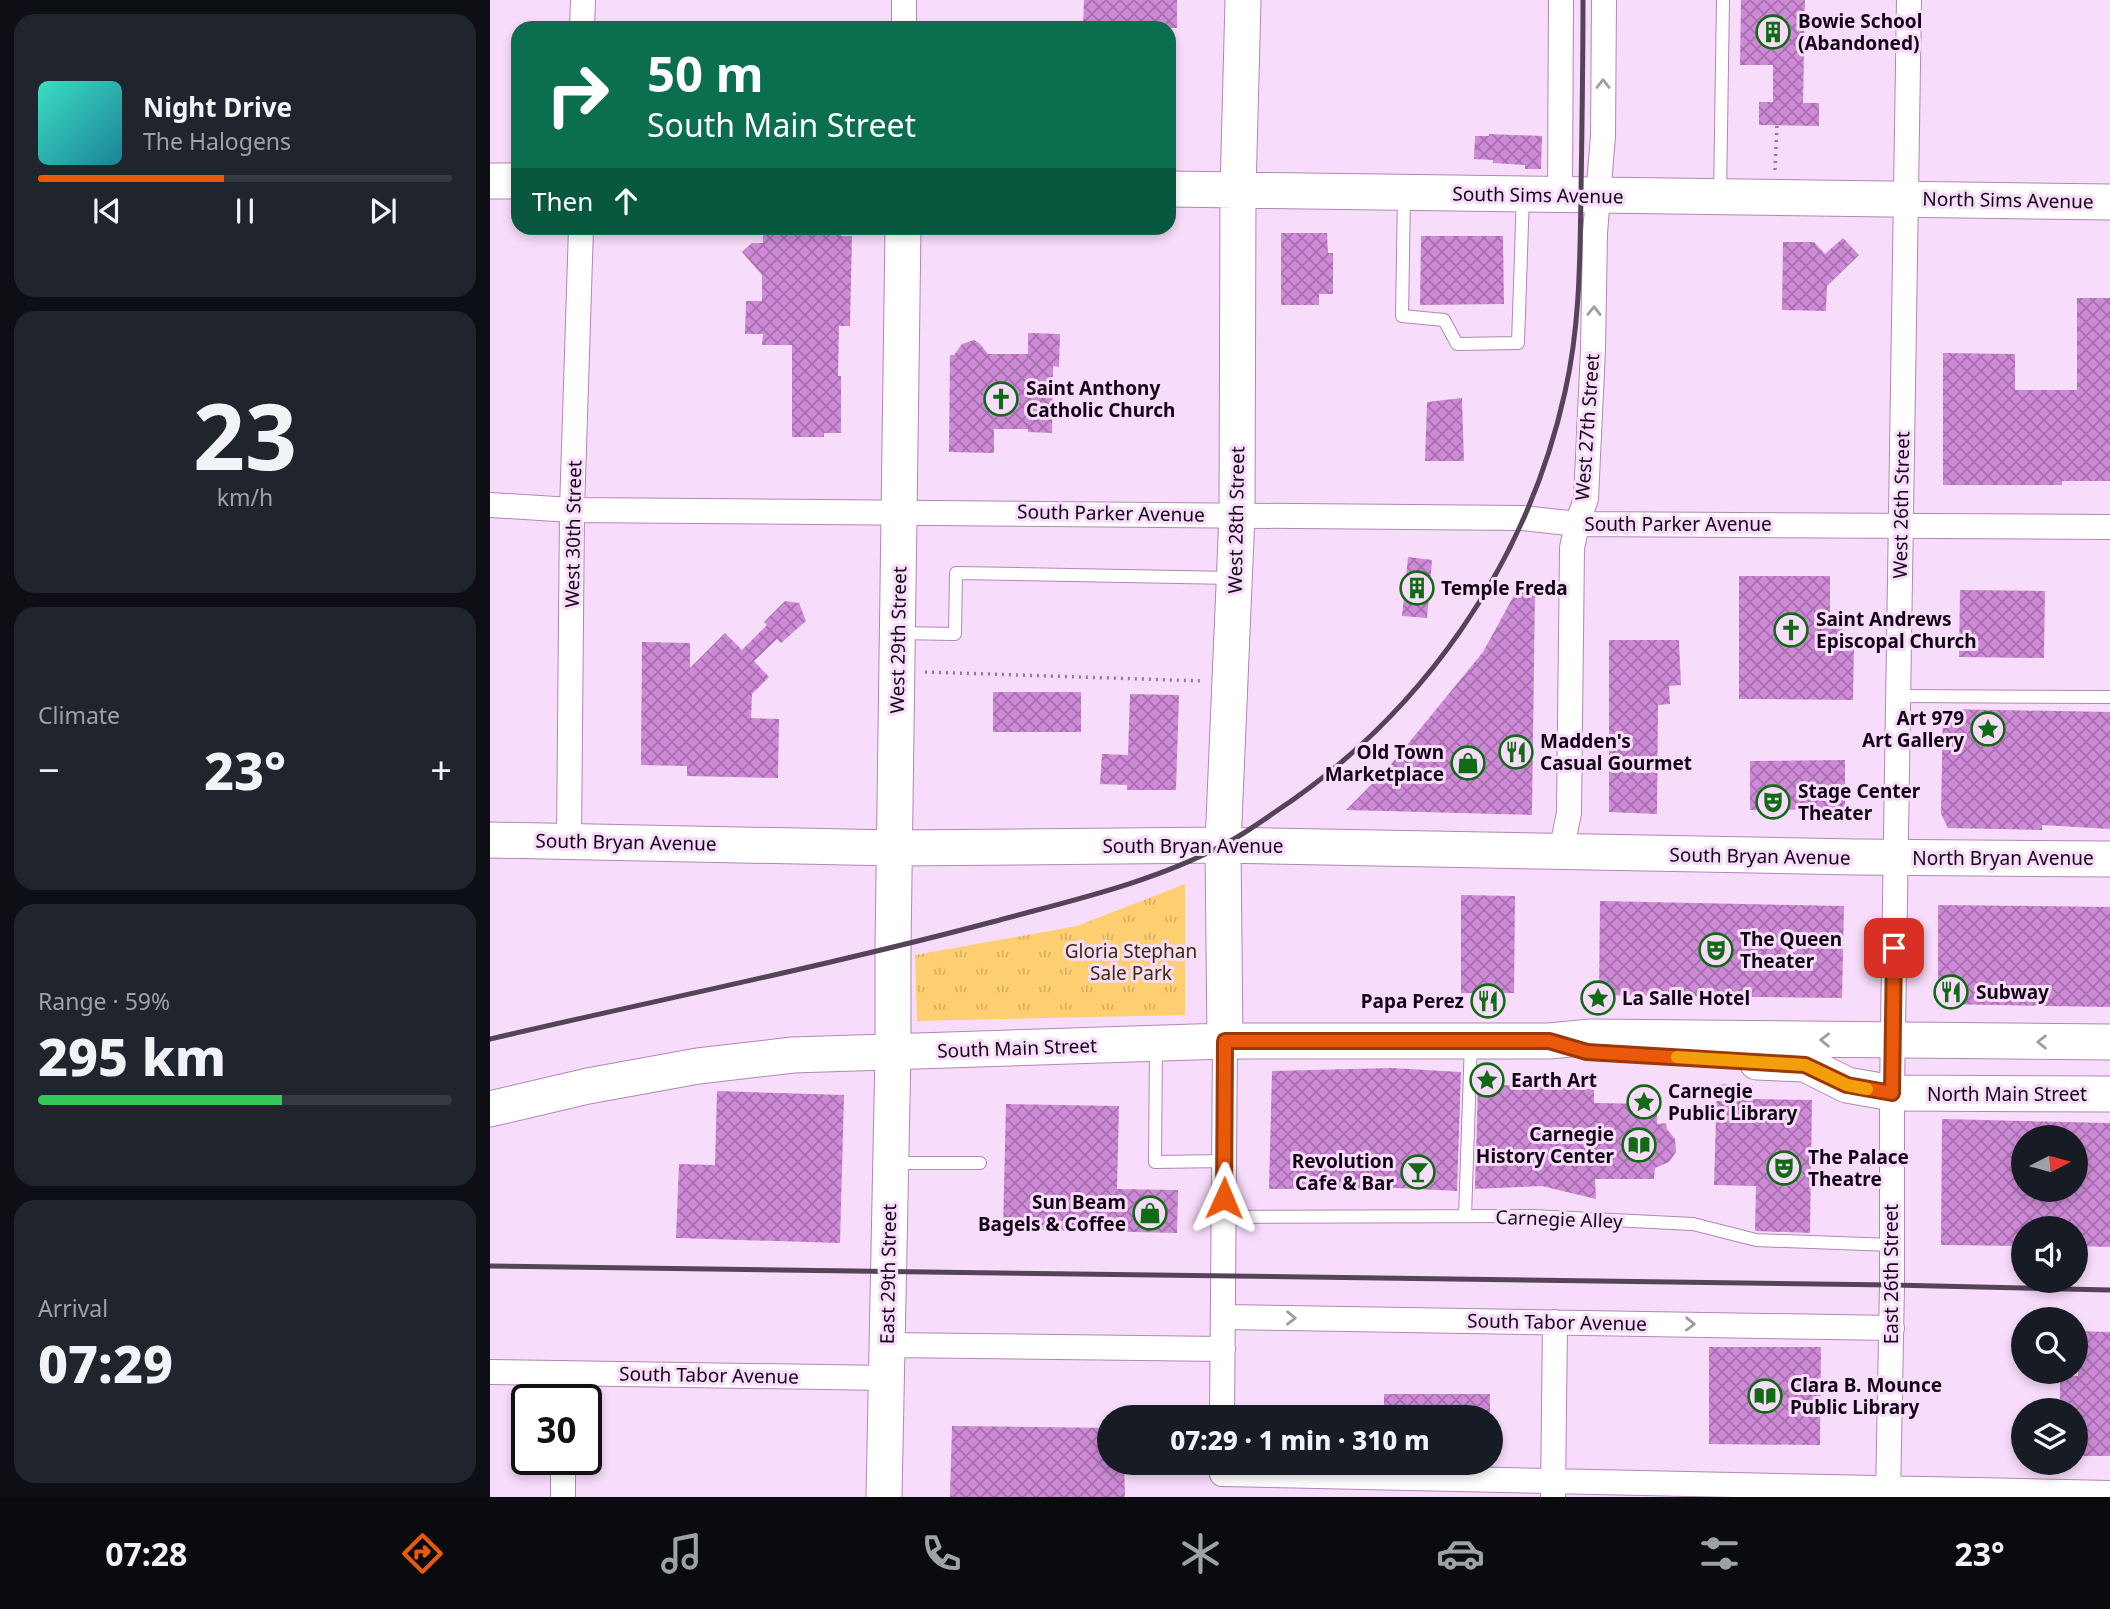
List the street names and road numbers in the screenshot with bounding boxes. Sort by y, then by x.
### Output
street label: South Sims Avenue [1452,181,1624,209]
street label: North Sims Avenue [1922,186,2094,214]
street label: West 27th Street [1569,353,1605,501]
street label: West 26th Street [1887,431,1915,579]
street label: West 28th Street [1222,446,1250,594]
street label: West 30th Street [559,460,587,608]
street label: South Parker Avenue [1017,498,1205,528]
street label: South Parker Avenue [1584,511,1772,537]
street label: West 29th Street [884,566,912,714]
street label: South Bryan Avenue [535,827,717,857]
street label: South Bryan Avenue [1102,833,1284,859]
street label: South Bryan Avenue [1669,841,1851,871]
street label: North Bryan Avenue [1912,845,2094,871]
street label: South Main Street [937,1032,1097,1064]
street label: North Main Street [1927,1081,2087,1107]
street label: East 29th Street [874,1203,902,1344]
street label: Carnegie Alley [1495,1204,1623,1234]
street label: East 26th Street [1878,1204,1904,1344]
street label: South Tabor Avenue [1467,1307,1647,1337]
street label: South Tabor Avenue [619,1360,799,1390]

